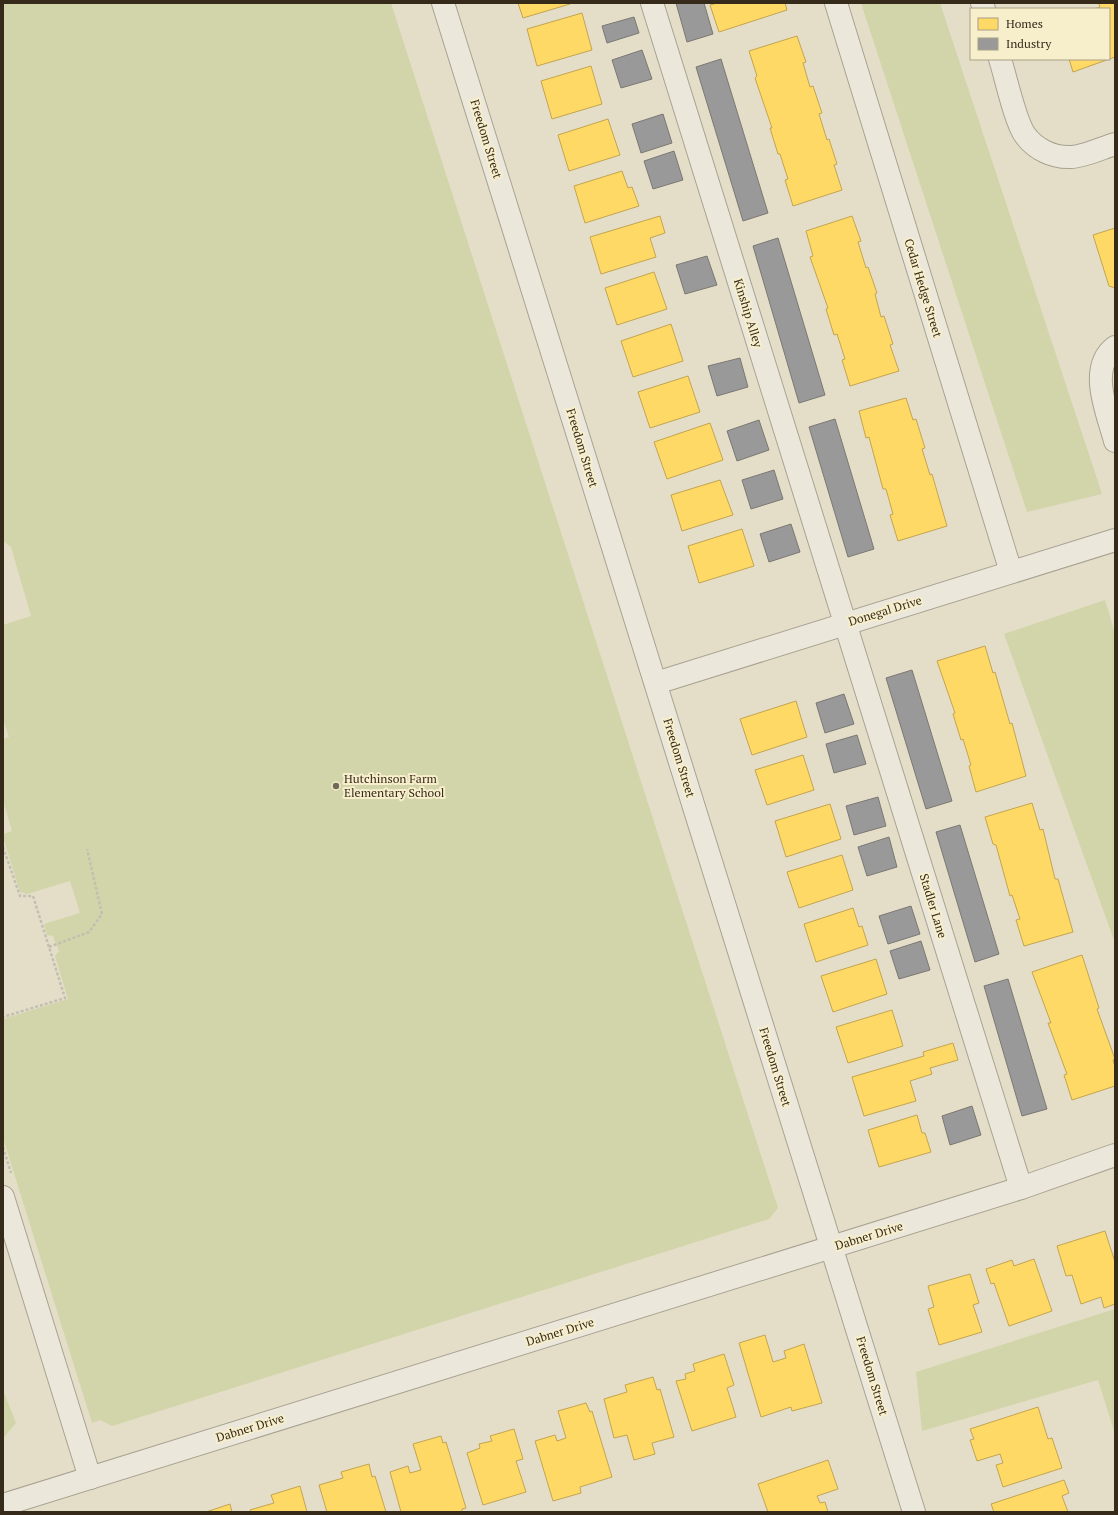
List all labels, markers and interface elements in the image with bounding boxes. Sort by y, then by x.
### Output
legend [970,8,1110,60]
text: Homes [1006,16,1043,31]
text: Industry [1006,36,1052,51]
street label: Freedom Street [467,98,506,181]
street label: Cedar Hedge Street [901,237,946,340]
street label: Kinship Alley [731,277,766,350]
street label: Freedom Street [563,407,602,490]
street label: Donegal Drive [846,592,923,629]
street label: Freedom Street [660,717,699,800]
place label: Hutchinson Farm Elementary School [344,771,445,800]
marker: Hutchinson Farm Elementary School [331,781,341,791]
street label: Stadler Lane [917,872,950,940]
street label: Freedom Street [756,1026,795,1109]
street label: Dabner Drive [833,1218,905,1253]
street label: Dabner Drive [524,1314,596,1349]
street label: Freedom Street [853,1335,892,1418]
street label: Dabner Drive [214,1410,286,1445]

